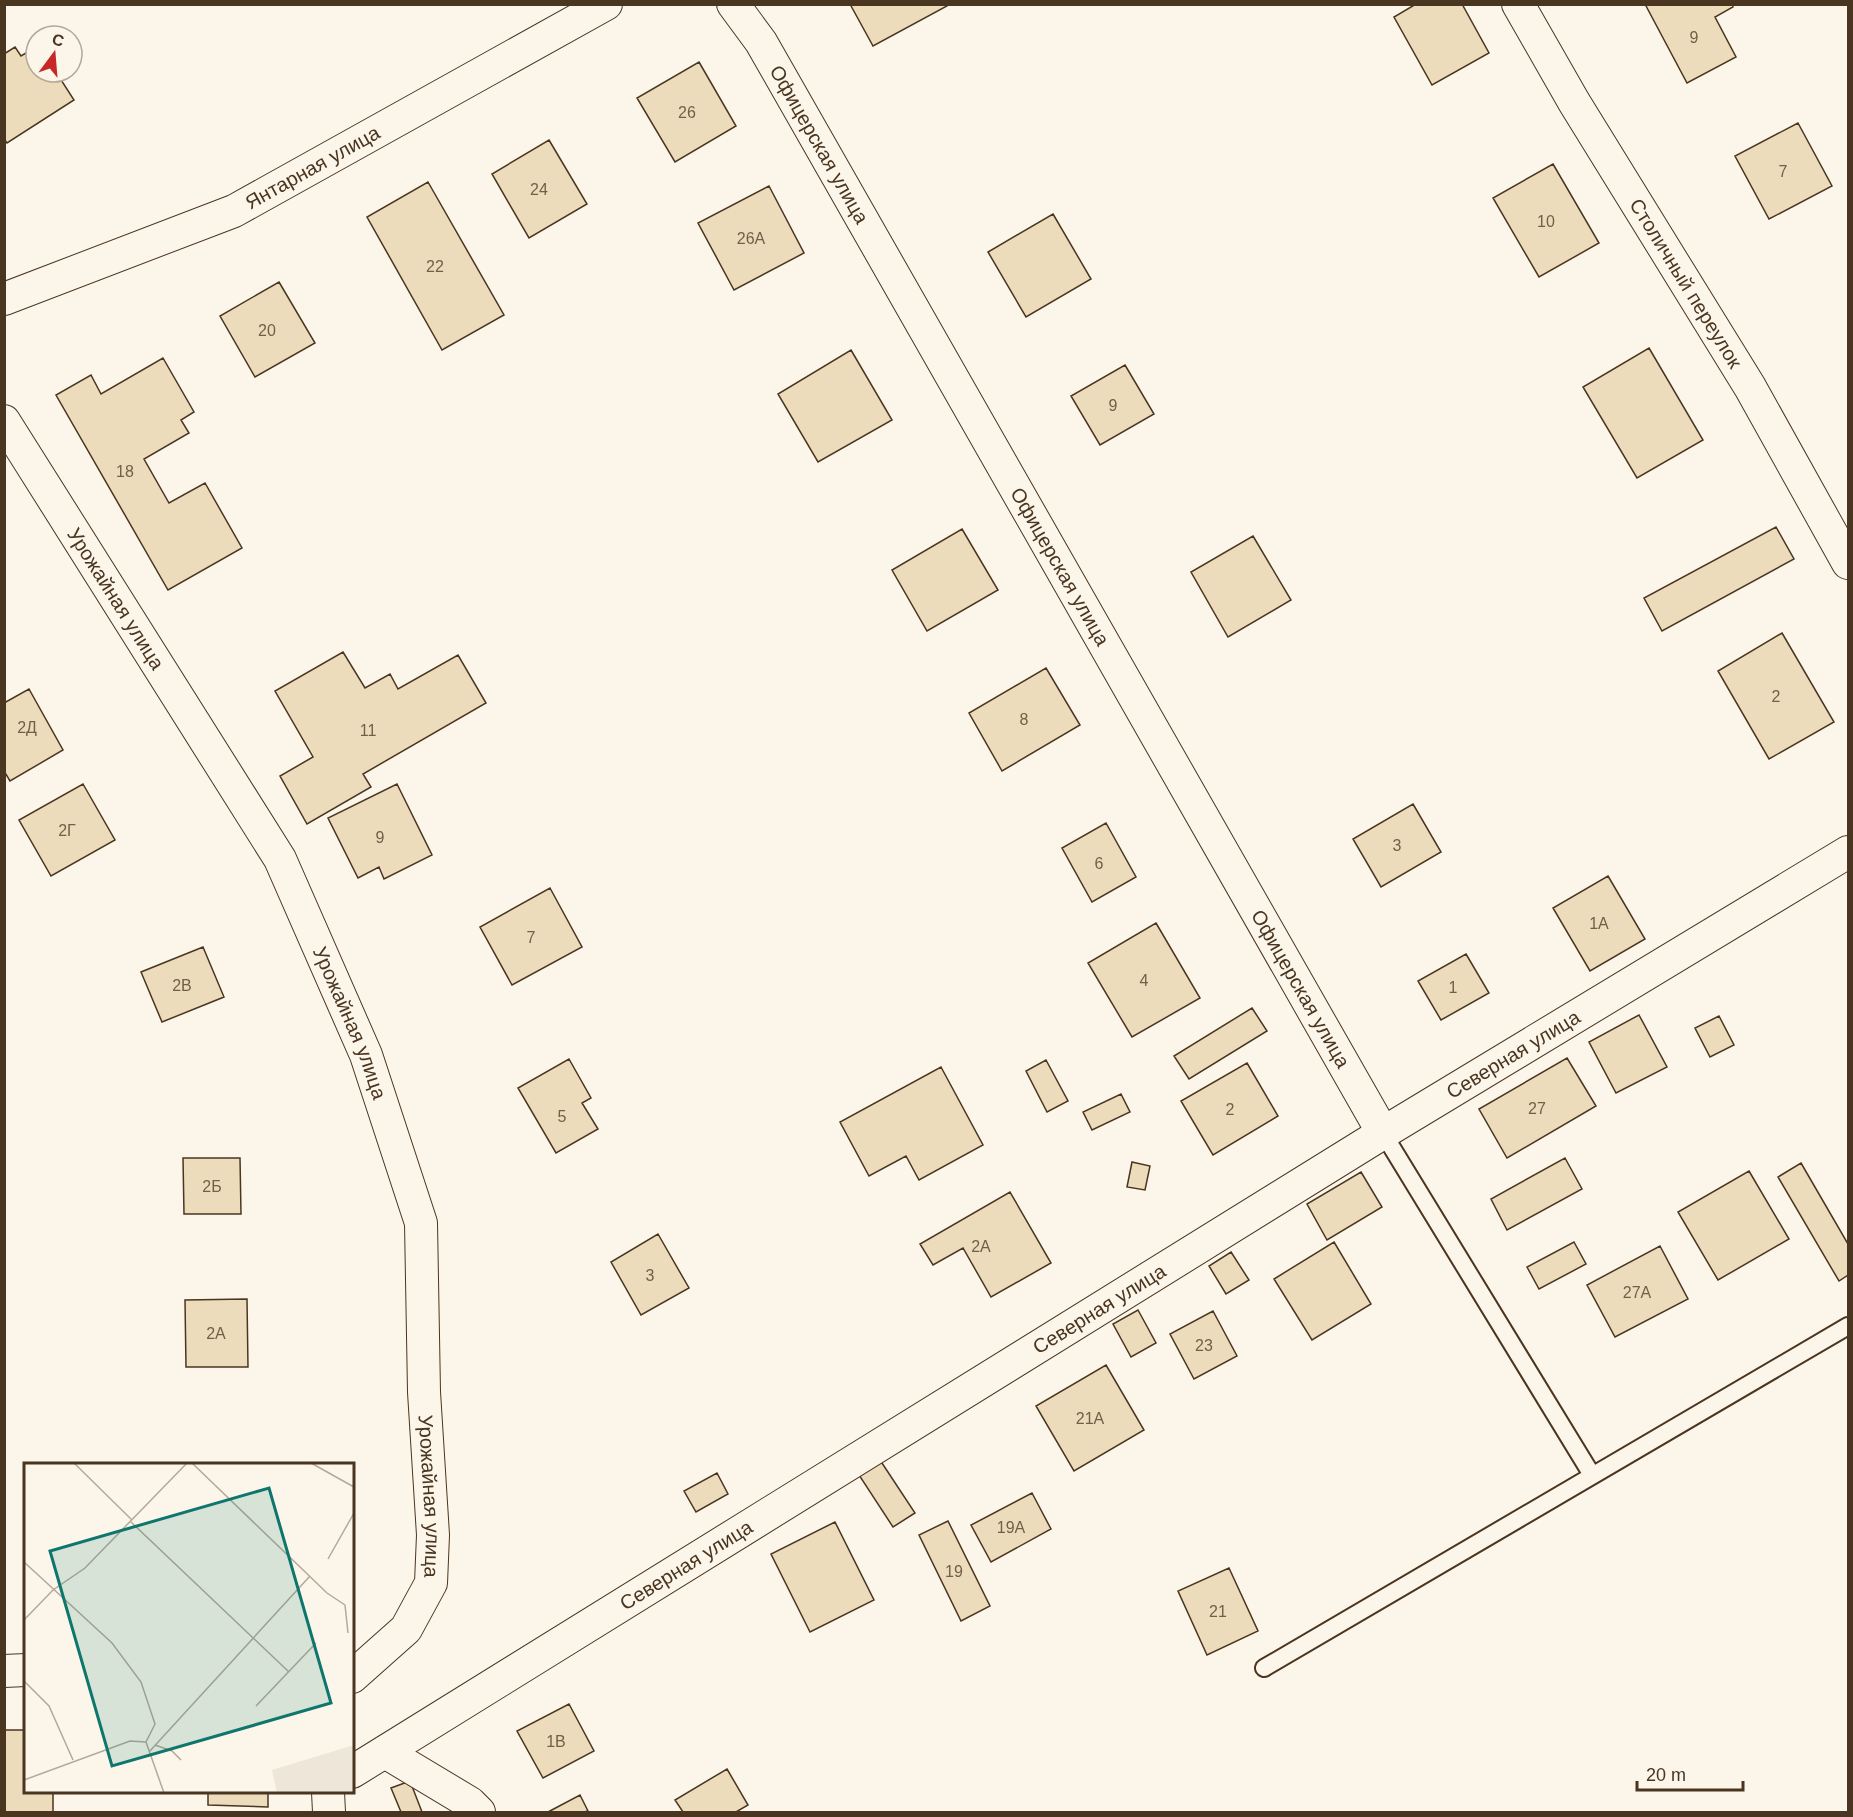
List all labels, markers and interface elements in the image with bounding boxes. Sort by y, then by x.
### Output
north arrow [24,24,84,84]
house number: 9 [1690,29,1699,46]
text: С [50,30,66,50]
street label: Офицерская улица [766,61,874,228]
house number: 26 [678,104,696,121]
street label: Янтарная улица [241,121,384,214]
house number: 7 [1779,163,1788,180]
house number: 24 [530,181,548,198]
street label: Столичный переулок [1625,195,1747,372]
house number: 10 [1537,213,1555,230]
house number: 26А [737,230,766,247]
house number: 22 [426,258,444,275]
house number: 20 [258,322,276,339]
house number: 9 [1109,397,1118,414]
house number: 18 [116,463,134,480]
street label: Офицерская улица [1006,484,1114,650]
street label: Урожайная улица [63,524,169,674]
house number: 2 [1772,688,1781,705]
house number: 8 [1020,711,1029,728]
house number: 2Д [17,719,37,736]
house number: 11 [360,722,376,739]
house number: 2Г [58,822,76,839]
house number: 9 [376,829,385,846]
house number: 3 [1393,837,1402,854]
house number: 6 [1095,855,1104,872]
street label: Офицерская улица [1247,906,1355,1072]
house number: 1А [1589,915,1609,932]
house number: 7 [527,929,536,946]
street label: Урожайная улица [309,943,391,1103]
house number: 4 [1140,972,1149,989]
house number: 2В [172,977,192,994]
house number: 1 [1449,979,1458,996]
street label: Северная улица [1442,1005,1585,1103]
house number: 27 [1528,1100,1546,1117]
house number: 2 [1226,1101,1235,1118]
house number: 5 [558,1108,567,1125]
house number: 2Б [202,1178,222,1195]
house number: 2А [971,1238,991,1255]
street label: Северная улица [1029,1259,1170,1358]
house number: 3 [646,1267,655,1284]
house number: 27А [1623,1284,1652,1301]
house number: 2А [206,1325,226,1342]
house number: 23 [1195,1337,1213,1354]
house number: 21А [1076,1410,1105,1427]
street label: Урожайная улица [414,1414,444,1579]
inset map [24,1463,354,1793]
street label: Северная улица [616,1515,757,1614]
house number: 19А [997,1519,1026,1536]
house number: 19 [945,1563,963,1580]
house number: 21 [1209,1603,1227,1620]
house number: 1В [546,1733,566,1750]
scale bar [1637,1754,1744,1792]
text: 20 m [1646,1765,1686,1785]

